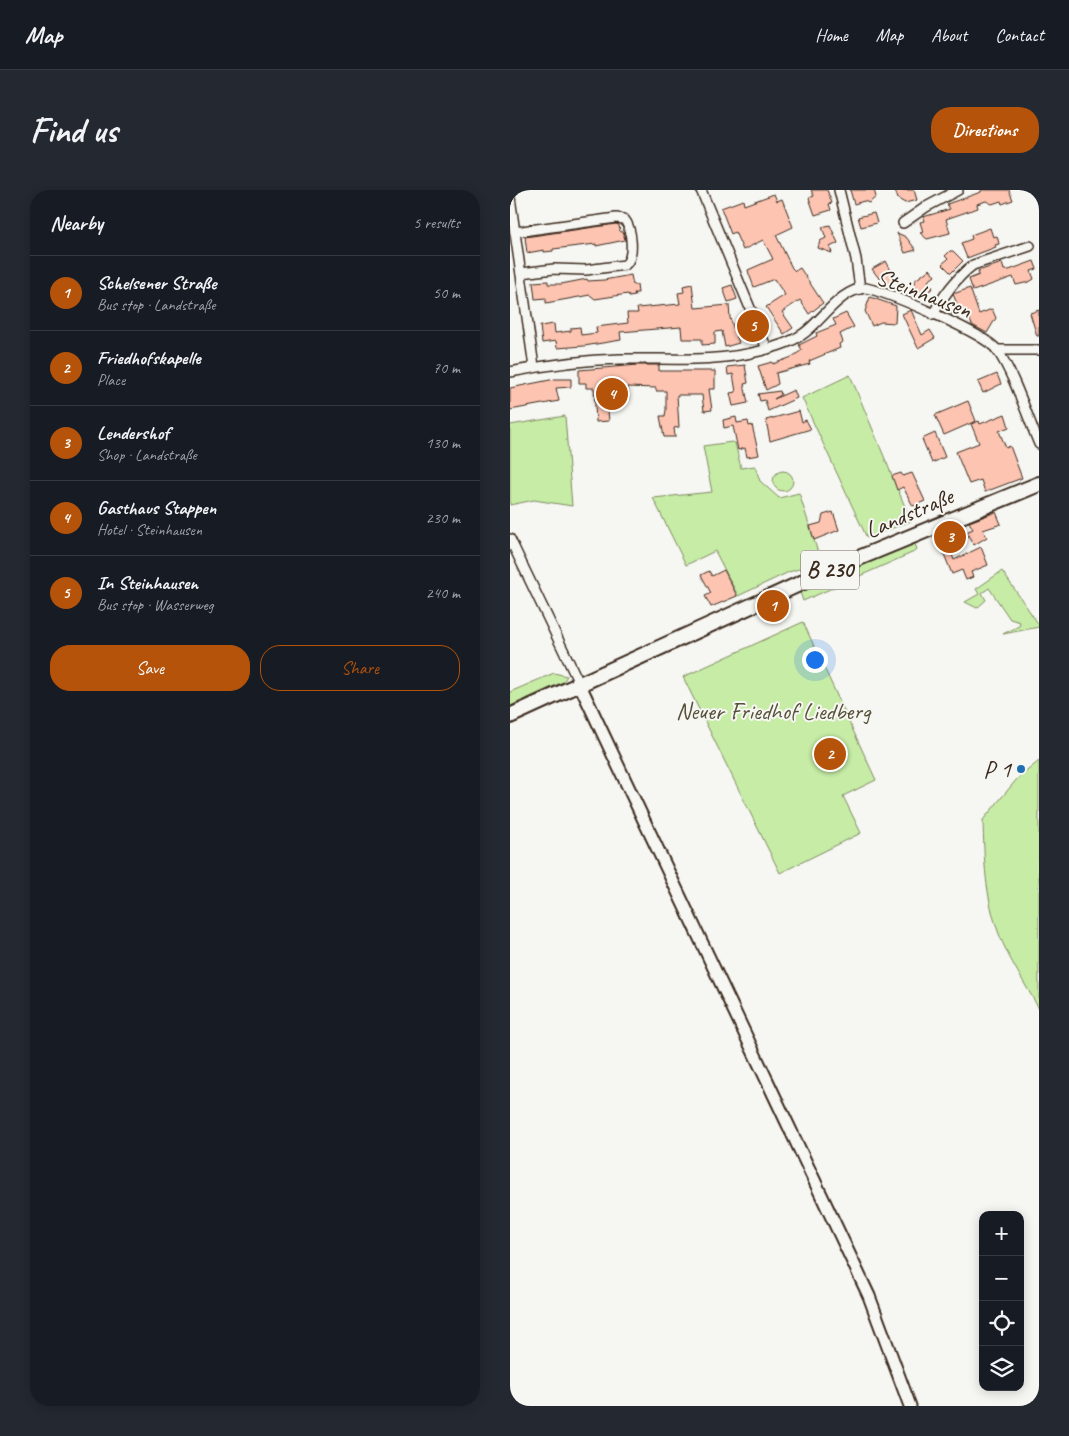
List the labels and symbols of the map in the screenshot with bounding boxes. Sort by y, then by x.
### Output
street label: Steinhausen [872,261,976,325]
pin: 5 [737,307,769,345]
pin: 4 [596,375,628,413]
street label: Landstraße [860,480,960,545]
pin: 3 [934,518,966,556]
road number: B 230 [801,550,859,590]
pin: 1 [757,587,789,625]
your location [802,647,828,673]
park label: Neuer Friedhof Liedberg [676,696,872,726]
pin: 2 [814,735,846,773]
place label: P 1 [983,754,1012,784]
marker: P 1 [1015,763,1027,775]

